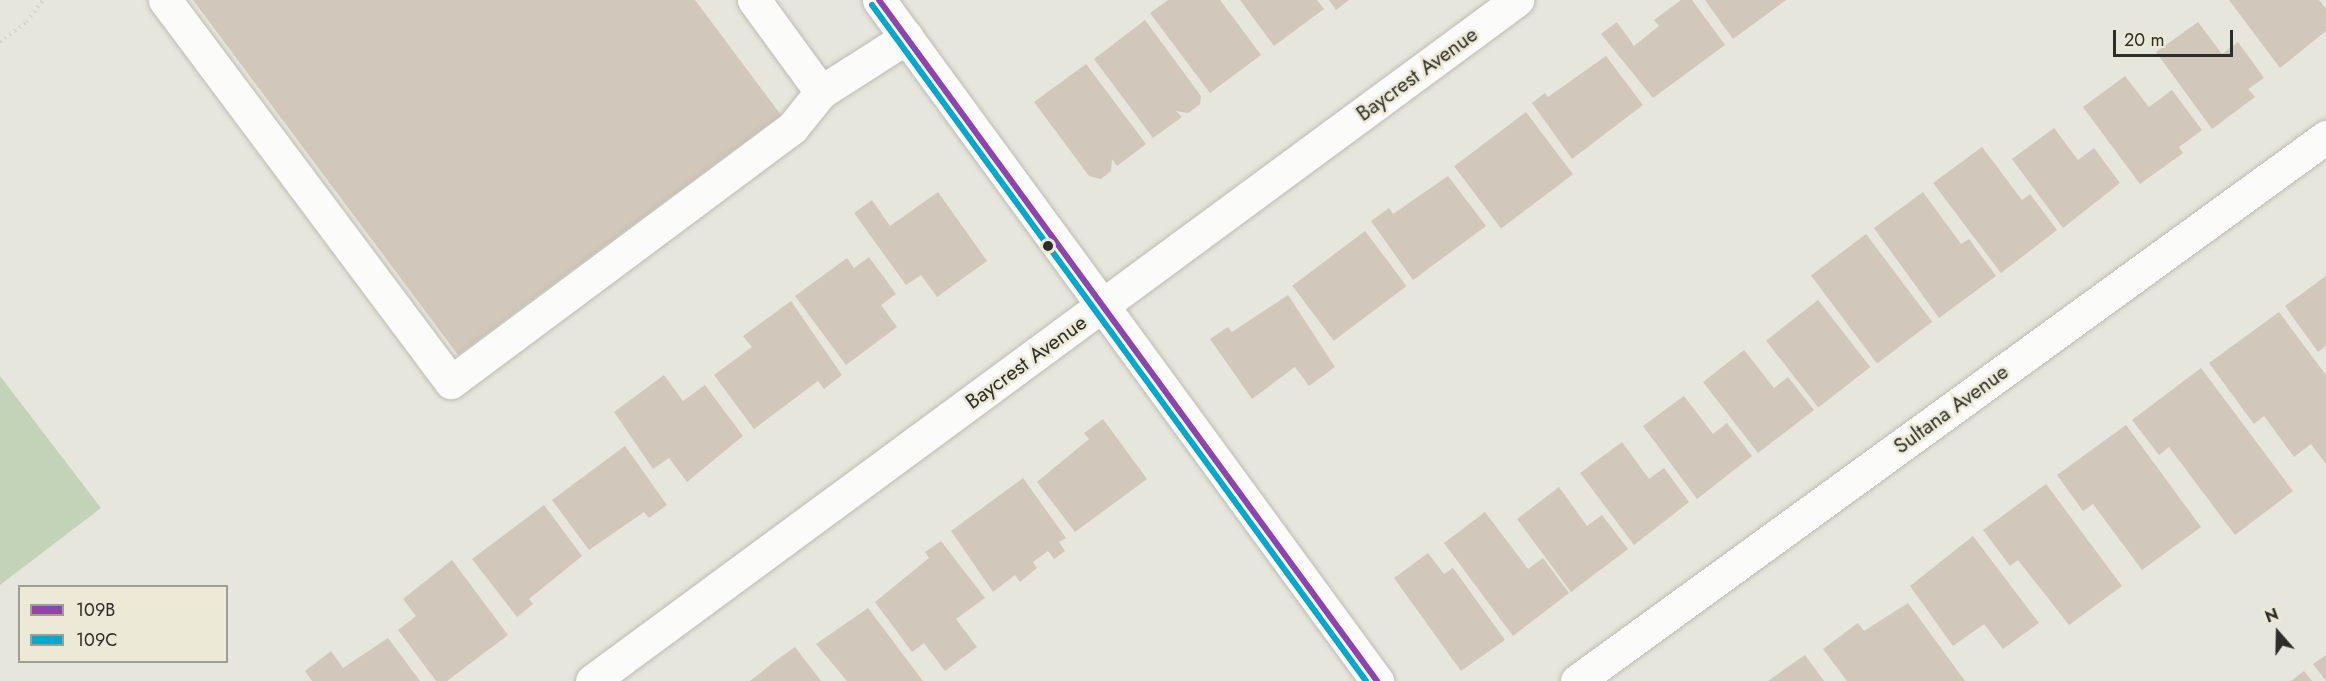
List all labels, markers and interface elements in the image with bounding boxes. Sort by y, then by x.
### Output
scale bar [2116,18,2236,56]
street label: Baycrest Avenue [1352,22,1482,126]
text: 20 m [2124,27,2164,53]
unlabelled marker [1042,240,1054,252]
street label: Baycrest Avenue [961,310,1091,414]
street label: Sultana Avenue [1889,359,2013,459]
legend [18,585,228,663]
text: 109B [76,597,115,623]
north arrow [2248,603,2308,663]
text: N [2262,603,2282,629]
text: 109C [76,627,118,653]

